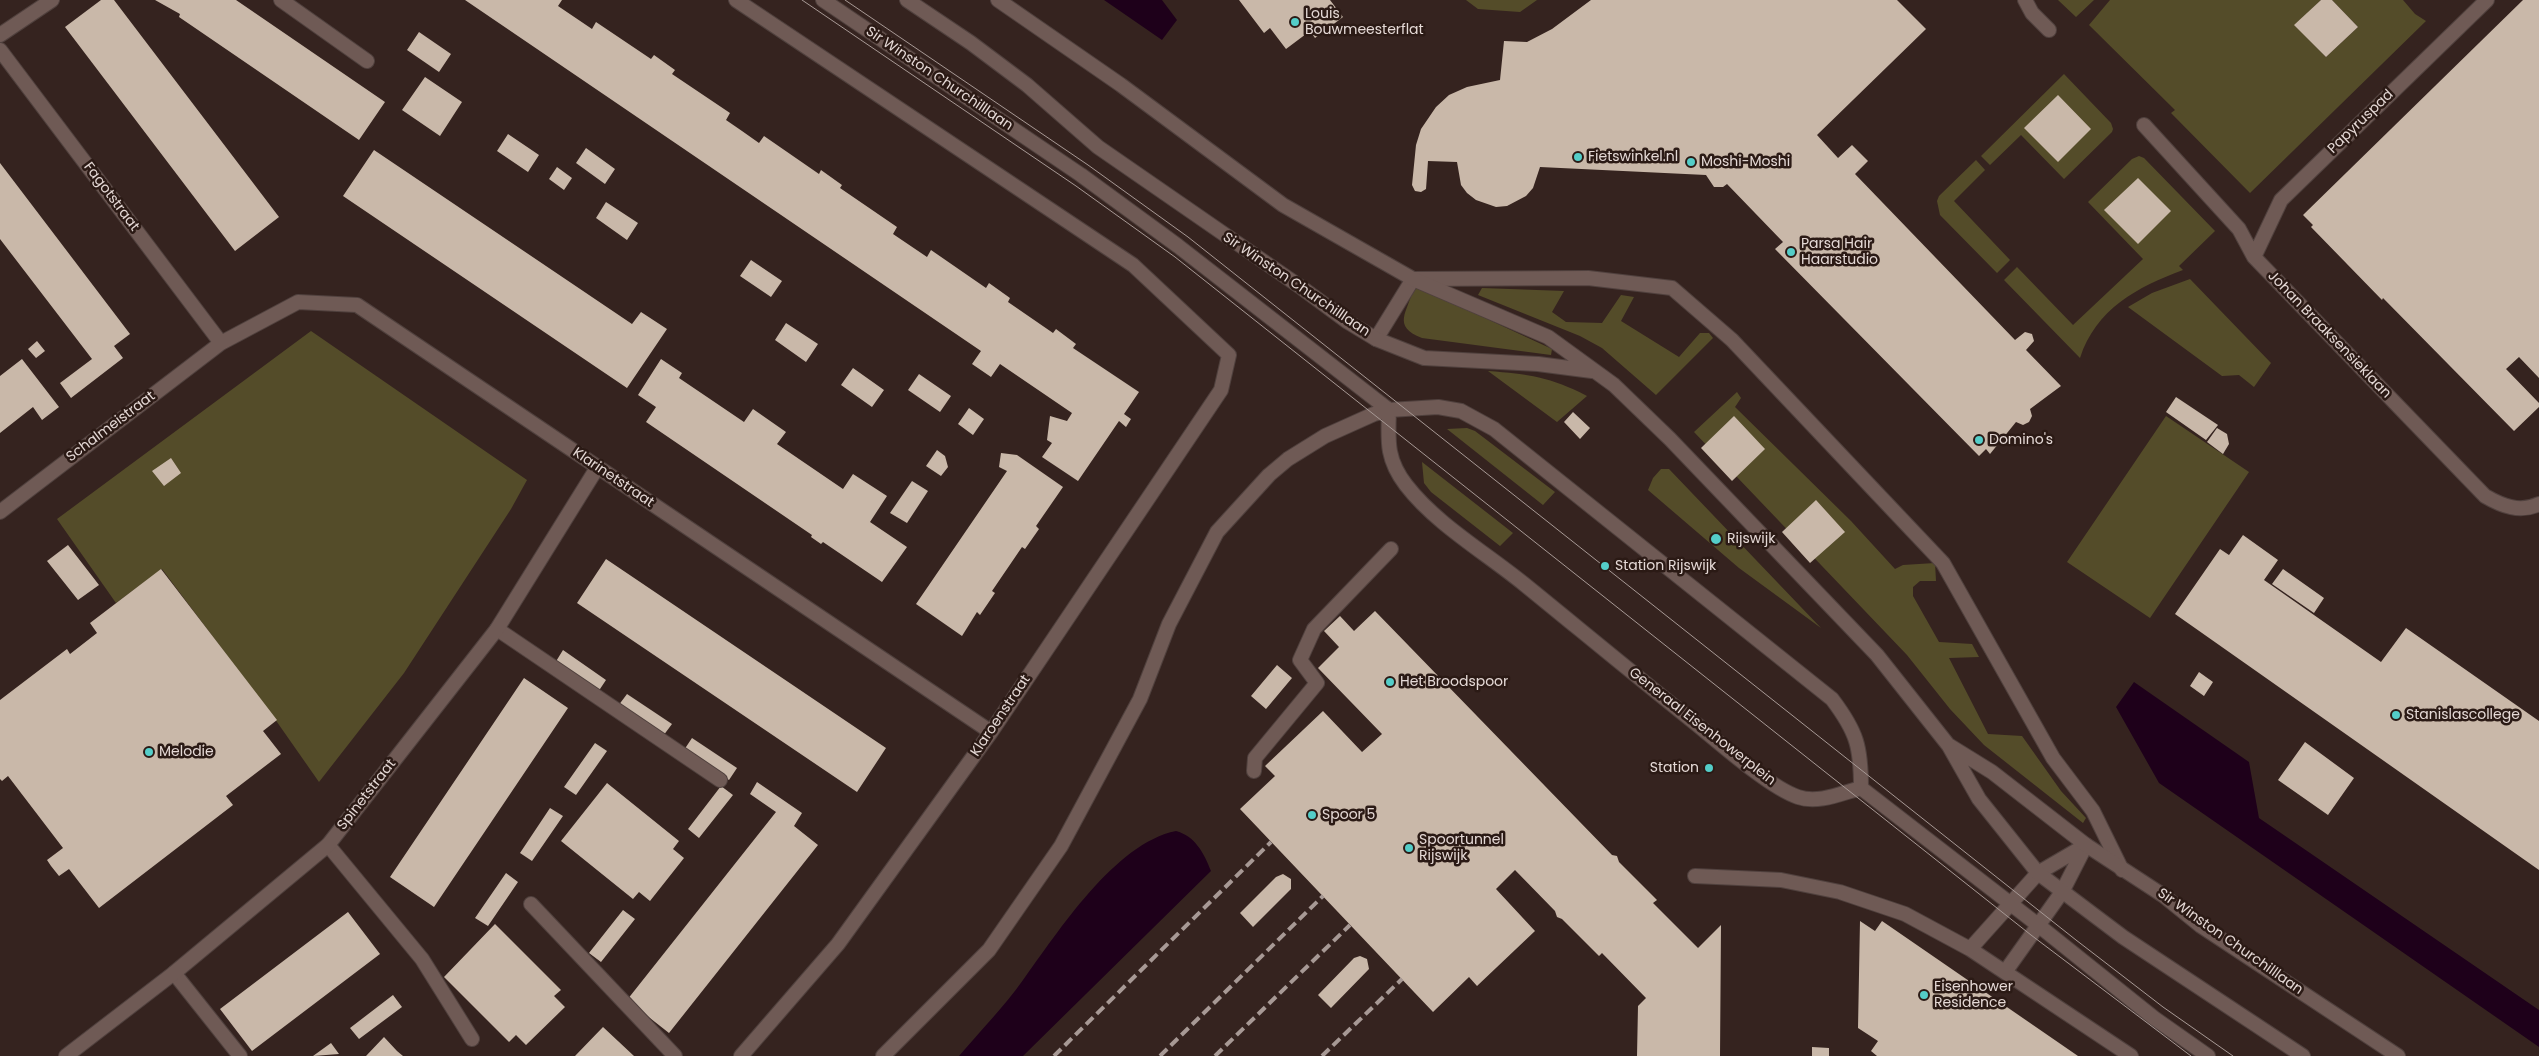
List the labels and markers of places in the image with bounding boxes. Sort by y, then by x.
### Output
place label: Louis Bouwmeesterflat [1305,6,1424,38]
marker: Louis Bouwmeesterflat [1289,16,1301,28]
place label: Fietswinkel.nl [1588,149,1678,165]
marker: Fietswinkel.nl [1572,151,1584,163]
place label: Moshi-Moshi [1701,154,1790,170]
marker: Moshi-Moshi [1685,156,1697,168]
place label: Parsa Hair Haarstudio [1801,236,1878,268]
marker: Parsa Hair Haarstudio [1785,246,1797,258]
place label: Domino's [1989,432,2053,448]
marker: Domino's [1973,434,1985,446]
place label: Rijswijk [1727,531,1775,547]
marker: Rijswijk [1709,532,1723,546]
place label: Station Rijswijk [1615,558,1716,574]
marker: Station Rijswijk [1599,560,1611,572]
place label: Het Broodspoor [1400,674,1508,690]
marker: Het Broodspoor [1384,676,1396,688]
place label: Stanislascollege [2406,707,2520,723]
marker: Stanislascollege [2390,709,2402,721]
place label: Melodie [159,744,214,760]
marker: Melodie [143,746,155,758]
place label: Station [1650,760,1699,776]
marker: Station [1703,762,1715,774]
place label: Spoor 5 [1322,807,1375,823]
marker: Spoor 5 [1306,809,1318,821]
place label: Spoortunnel Rijswijk [1419,832,1504,864]
marker: Spoortunnel Rijswijk [1403,842,1415,854]
place label: Eisenhower Residence [1934,979,2013,1012]
marker: Eisenhower Residence [1918,989,1930,1001]

